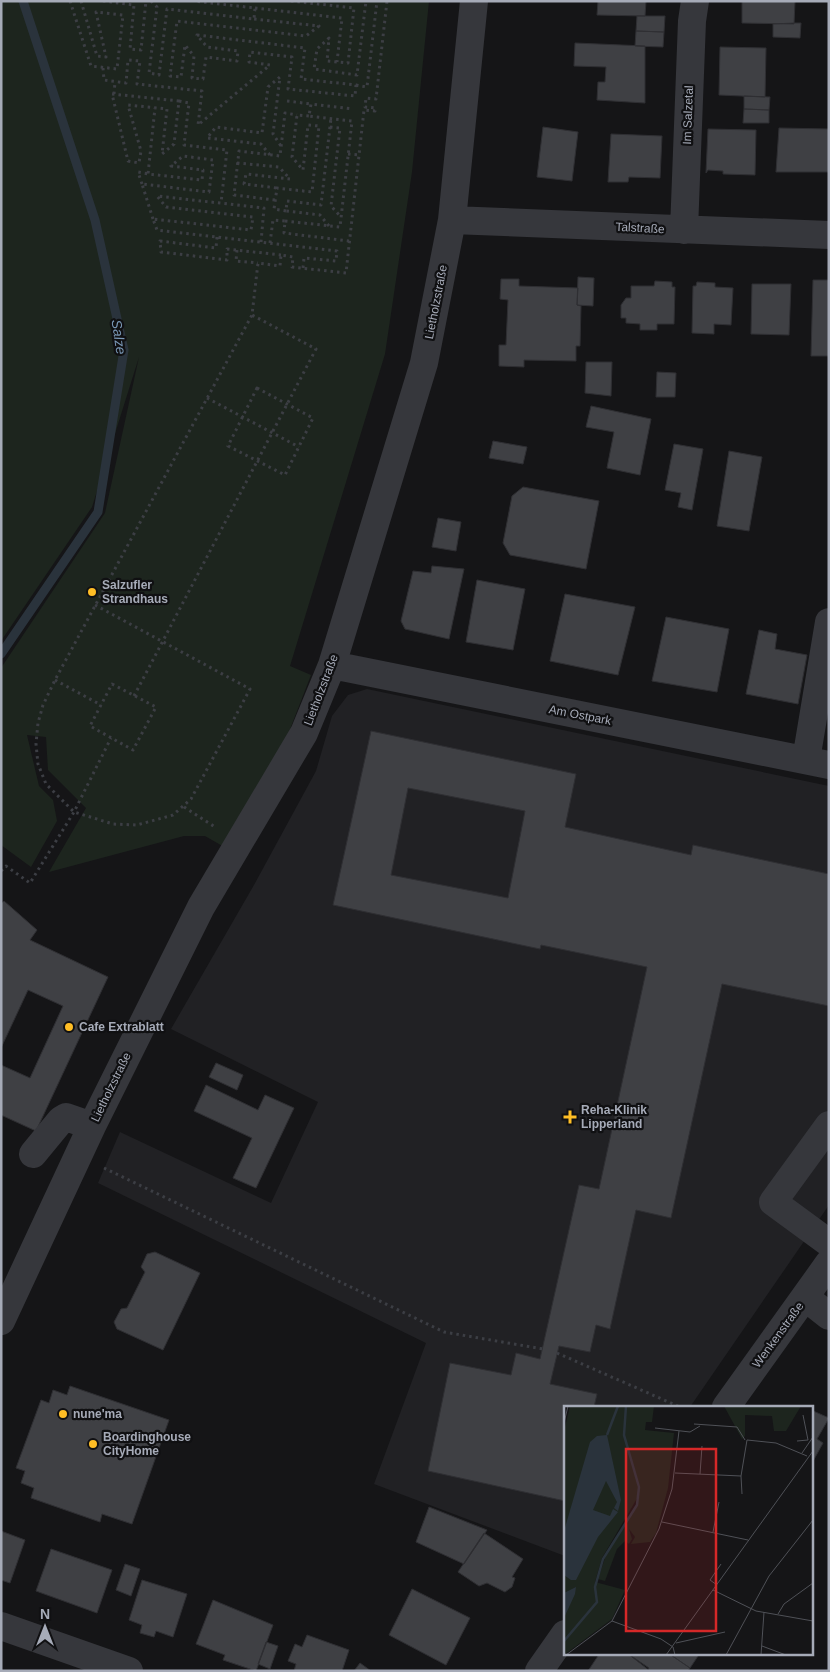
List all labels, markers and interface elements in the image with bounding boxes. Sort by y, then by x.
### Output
street label: Im Salzetal [680,85,696,145]
street label: Talstraße [615,220,665,236]
street label: Lietholzstraße [422,263,450,340]
water label: Salze [109,319,129,356]
place label: Salzufler Strandhaus [102,578,168,606]
marker: Salzufler Strandhaus [86,586,98,598]
street label: Lietholzstraße [301,652,341,728]
street label: Am Ostpark [548,702,613,728]
place label: Cafe Extrablatt [79,1020,164,1034]
marker: Cafe Extrablatt [63,1021,75,1033]
street label: Lietholzstraße [88,1050,134,1124]
place label: Reha-Klinik Lipperland [581,1103,647,1131]
marker: Reha-Klinik Lipperland [563,1110,577,1124]
street label: Wenkenstraße [749,1299,807,1371]
inset map [564,1406,812,1654]
place label: nune'ma [73,1407,122,1421]
marker: nune'ma [57,1408,69,1420]
place label: Boardinghouse CityHome [103,1430,191,1458]
marker: Boardinghouse CityHome [87,1438,99,1450]
north arrow [20,1602,70,1652]
text: N [40,1606,50,1622]

